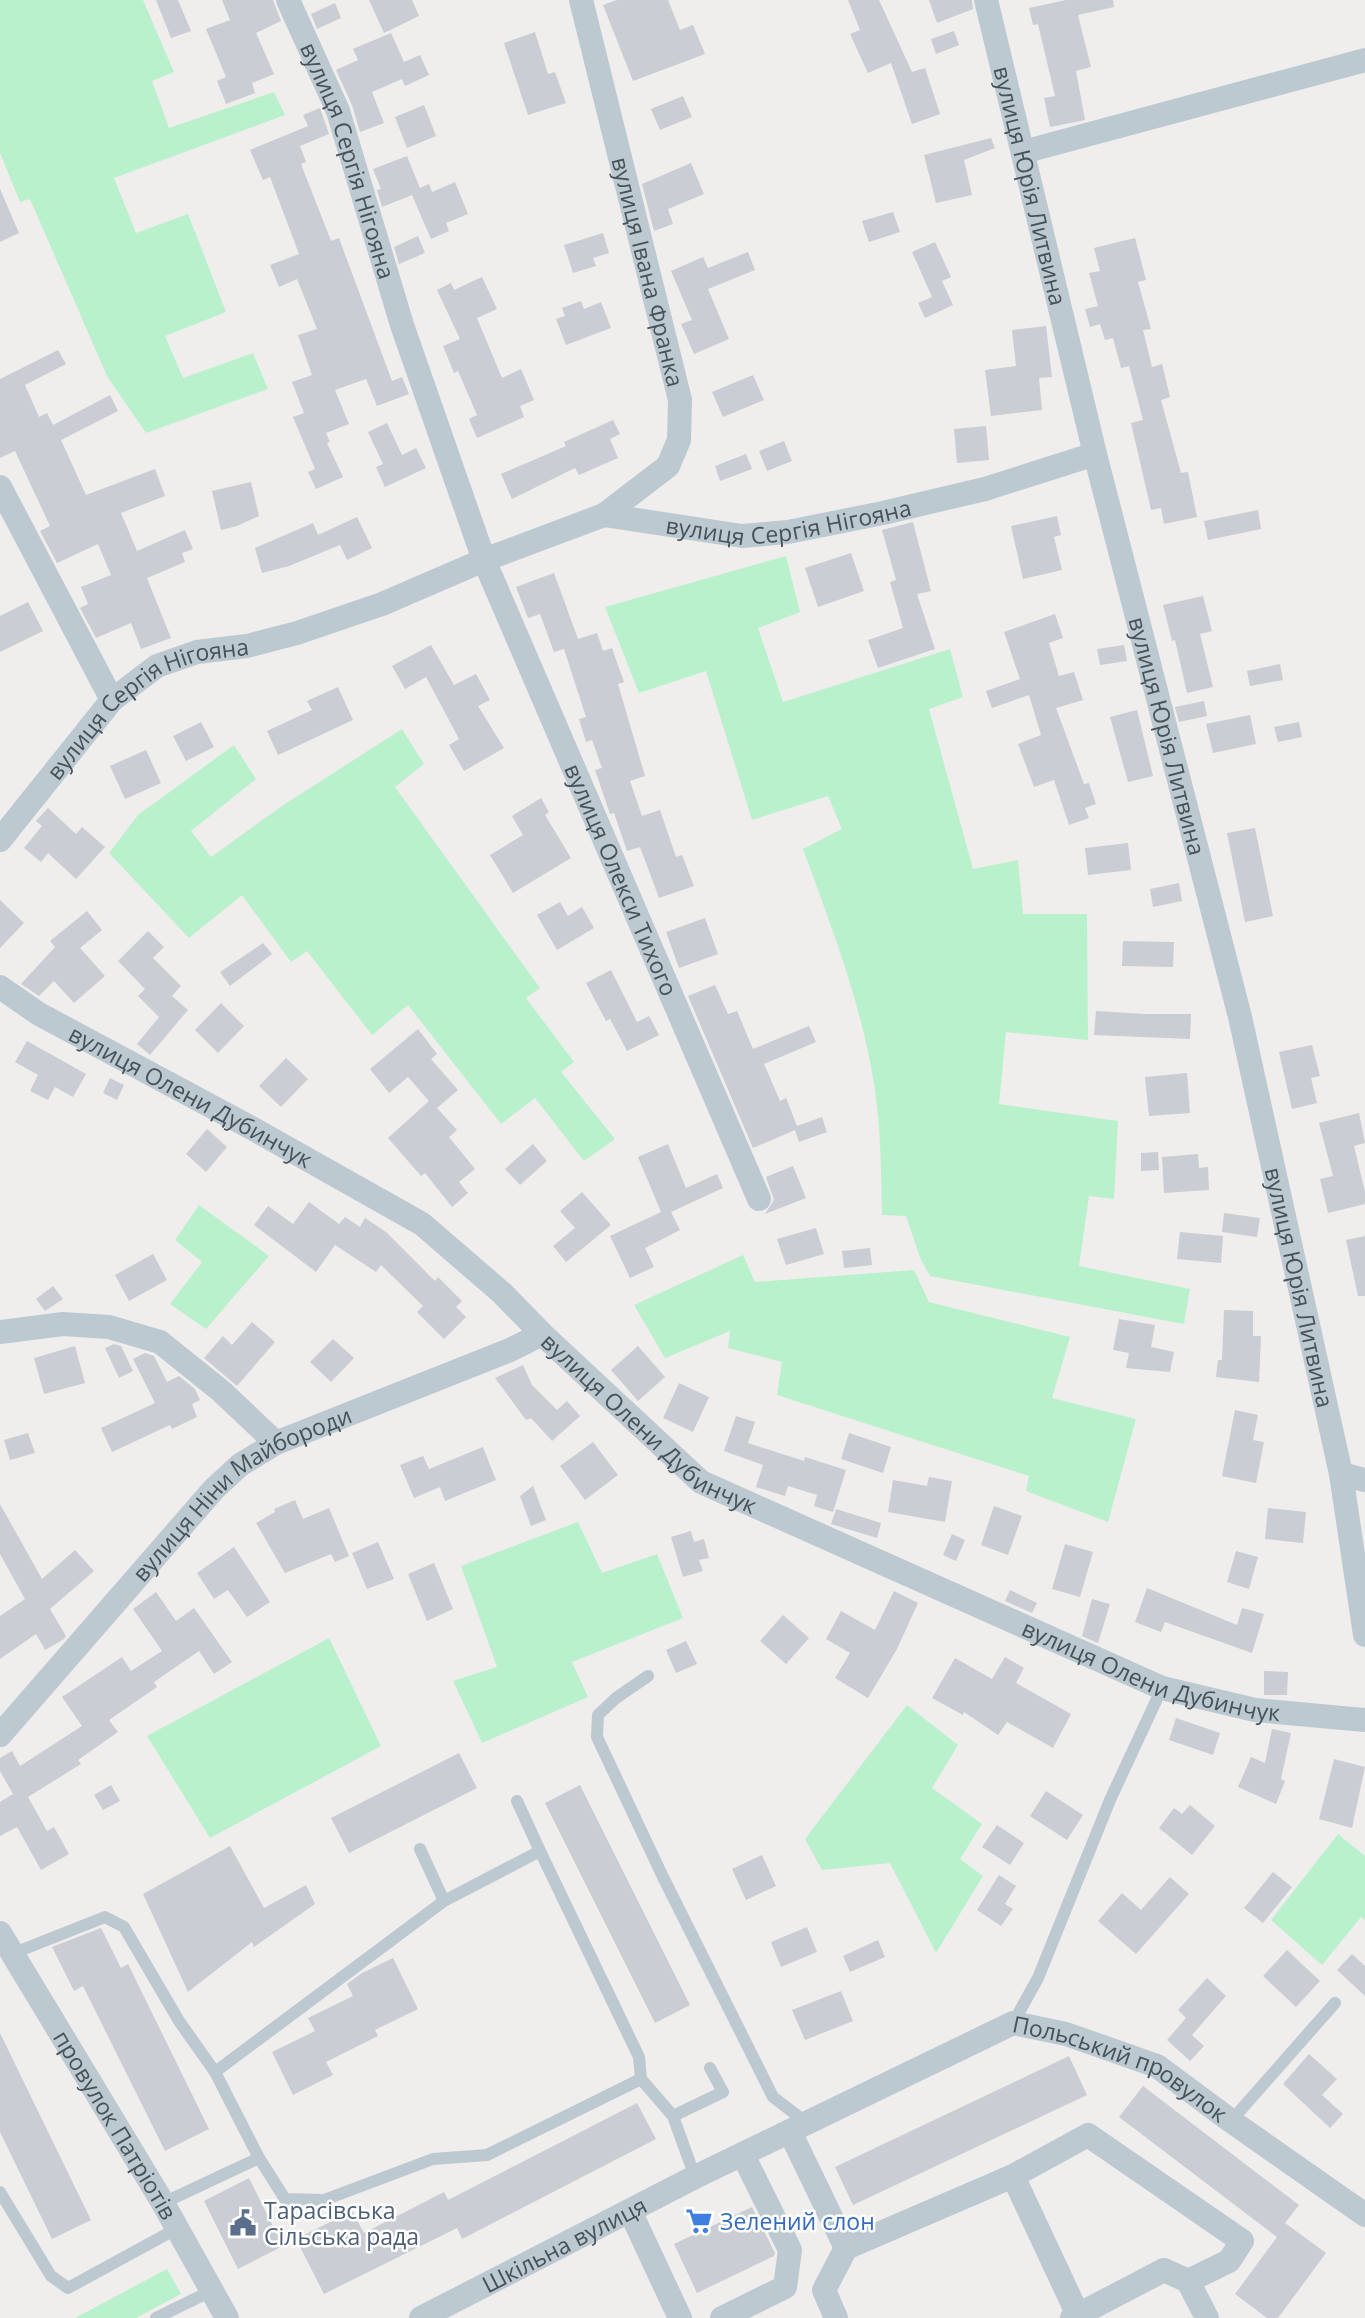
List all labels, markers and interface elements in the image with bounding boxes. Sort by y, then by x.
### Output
street label: вулиця Сергія Нігояна [293,37,403,283]
street label: вулиця Юрія Литвина [986,63,1075,309]
street label: вулиця Івана Франка [604,153,692,390]
street label: вулиця Сергія Нігояна [664,491,914,552]
street label: вулиця Юрія Литвина [1122,613,1214,859]
street label: вулиця Сергія Нігояна [39,630,251,786]
street label: вулиця Олекси Тихого [557,758,686,1001]
street label: вулиця Олени Дубинчук [63,1017,318,1175]
street label: вулиця Юрія Литвина [1258,1164,1342,1410]
street label: вулиця Олени Дубинчук [534,1325,762,1521]
street label: вулиця Ніни Майбороди [125,1399,356,1588]
street label: вулиця Олени Дубинчук [1017,1612,1282,1728]
street label: Польський провулок [1010,2007,1234,2129]
street label: провулок Патріотів [46,2024,185,2225]
street label: Шкільна вулиця [476,2189,652,2300]
place label: Тарасівська Сільська рада [264,2194,419,2252]
place label: Зелений слон [720,2205,875,2237]
supermarket icon: Зелений слон [684,2206,714,2236]
public building icon: Тарасівська Сільська рада [228,2208,258,2238]

